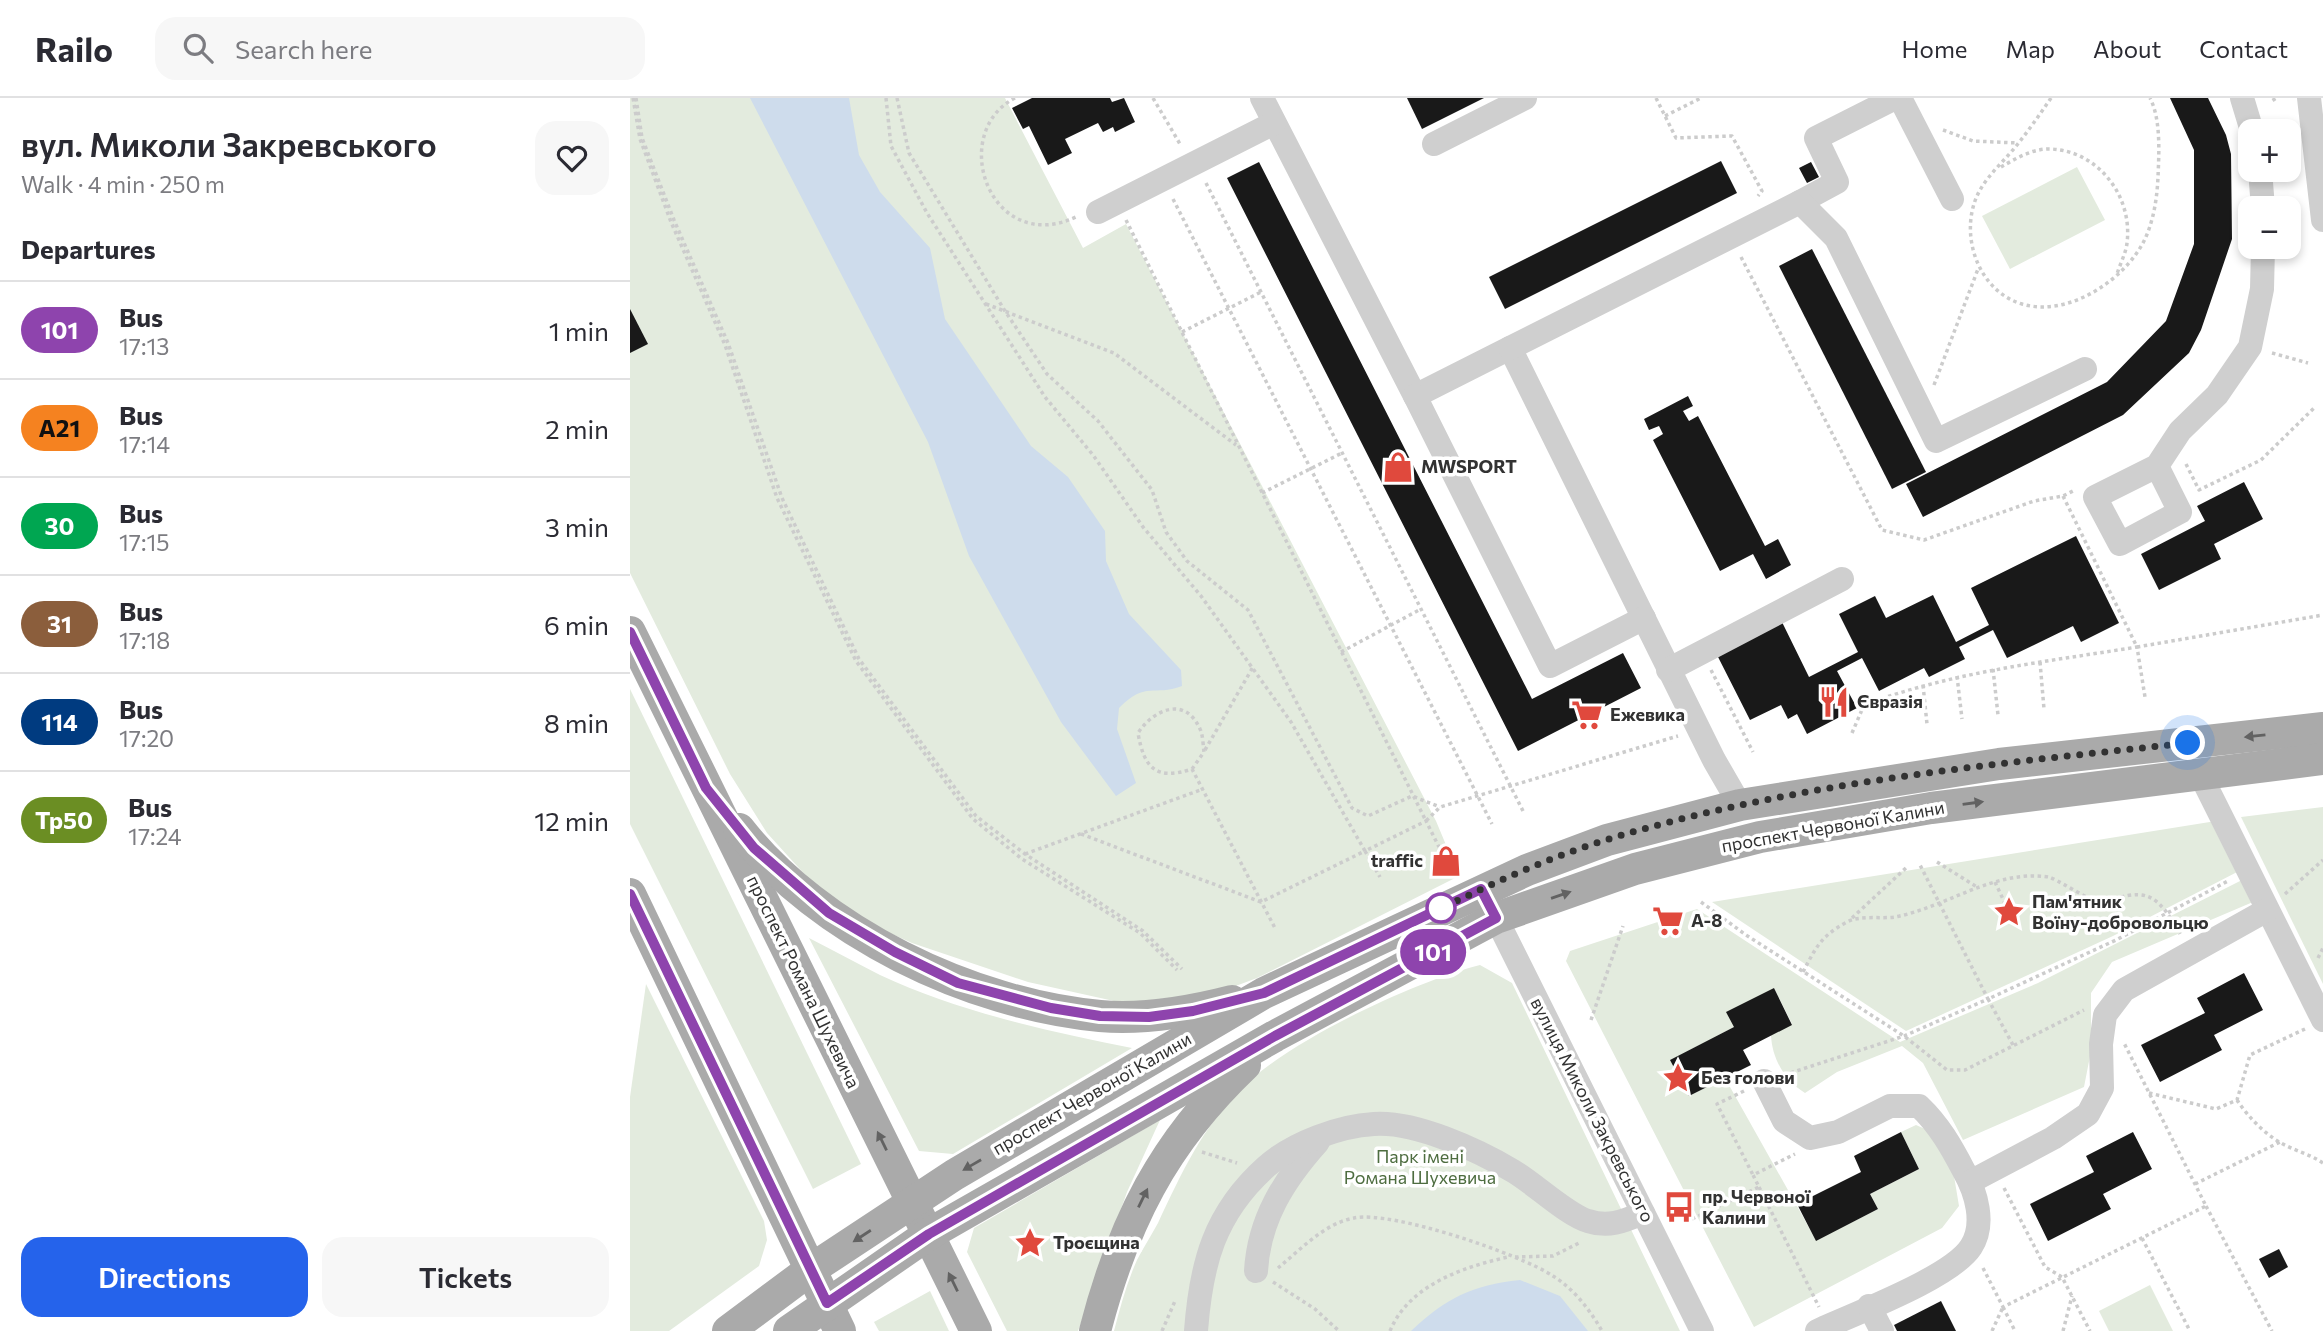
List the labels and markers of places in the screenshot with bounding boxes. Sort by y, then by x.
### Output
shop icon: MWSPORT [1381,450,1415,484]
place label: MWSPORT [1421,455,1517,477]
restaurant icon: Євразія [1817,685,1851,719]
place label: Євразія [1857,690,1923,712]
supermarket icon: Ежевика [1570,698,1604,732]
place label: Ежевика [1610,703,1685,725]
shop icon: traffic [1429,844,1463,878]
place label: traffic [1371,849,1423,871]
place label: Пам'ятник Воїну-добровольцю [2032,890,2209,933]
unlabelled marker [1426,893,1456,923]
place icon: Пам'ятник Воїну-добровольцю [1992,895,2026,929]
supermarket icon: А-8 [1651,904,1685,938]
place label: А-8 [1691,909,1722,931]
place icon: Без голови [1661,1061,1695,1095]
place label: Без голови [1701,1066,1795,1088]
place label: пр. Червоної Калини [1702,1185,1811,1228]
bus stop icon: пр. Червоної Калини [1662,1190,1696,1224]
place icon: Троєщина [1013,1226,1047,1260]
place label: Троєщина [1053,1231,1140,1253]

